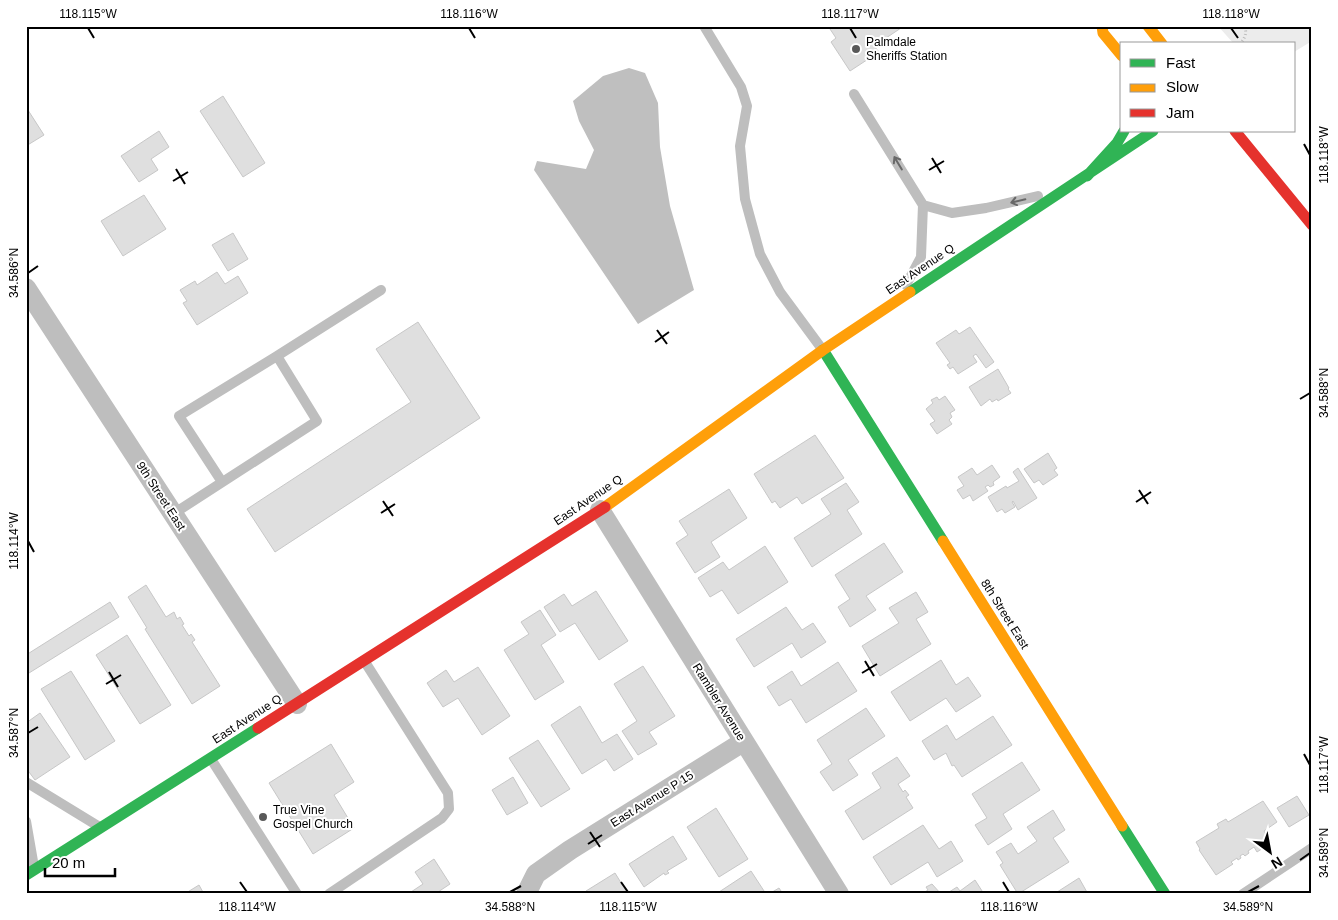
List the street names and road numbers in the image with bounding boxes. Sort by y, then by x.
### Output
street label: East Avenue Q [883,241,957,297]
street label: 9th Street East [134,459,189,534]
street label: East Avenue Q [551,472,625,528]
street label: 8th Street East [978,577,1032,652]
street label: Rambler Avenue [690,661,749,744]
street label: East Avenue Q [210,691,284,747]
street label: East Avenue P 15 [608,768,696,830]

